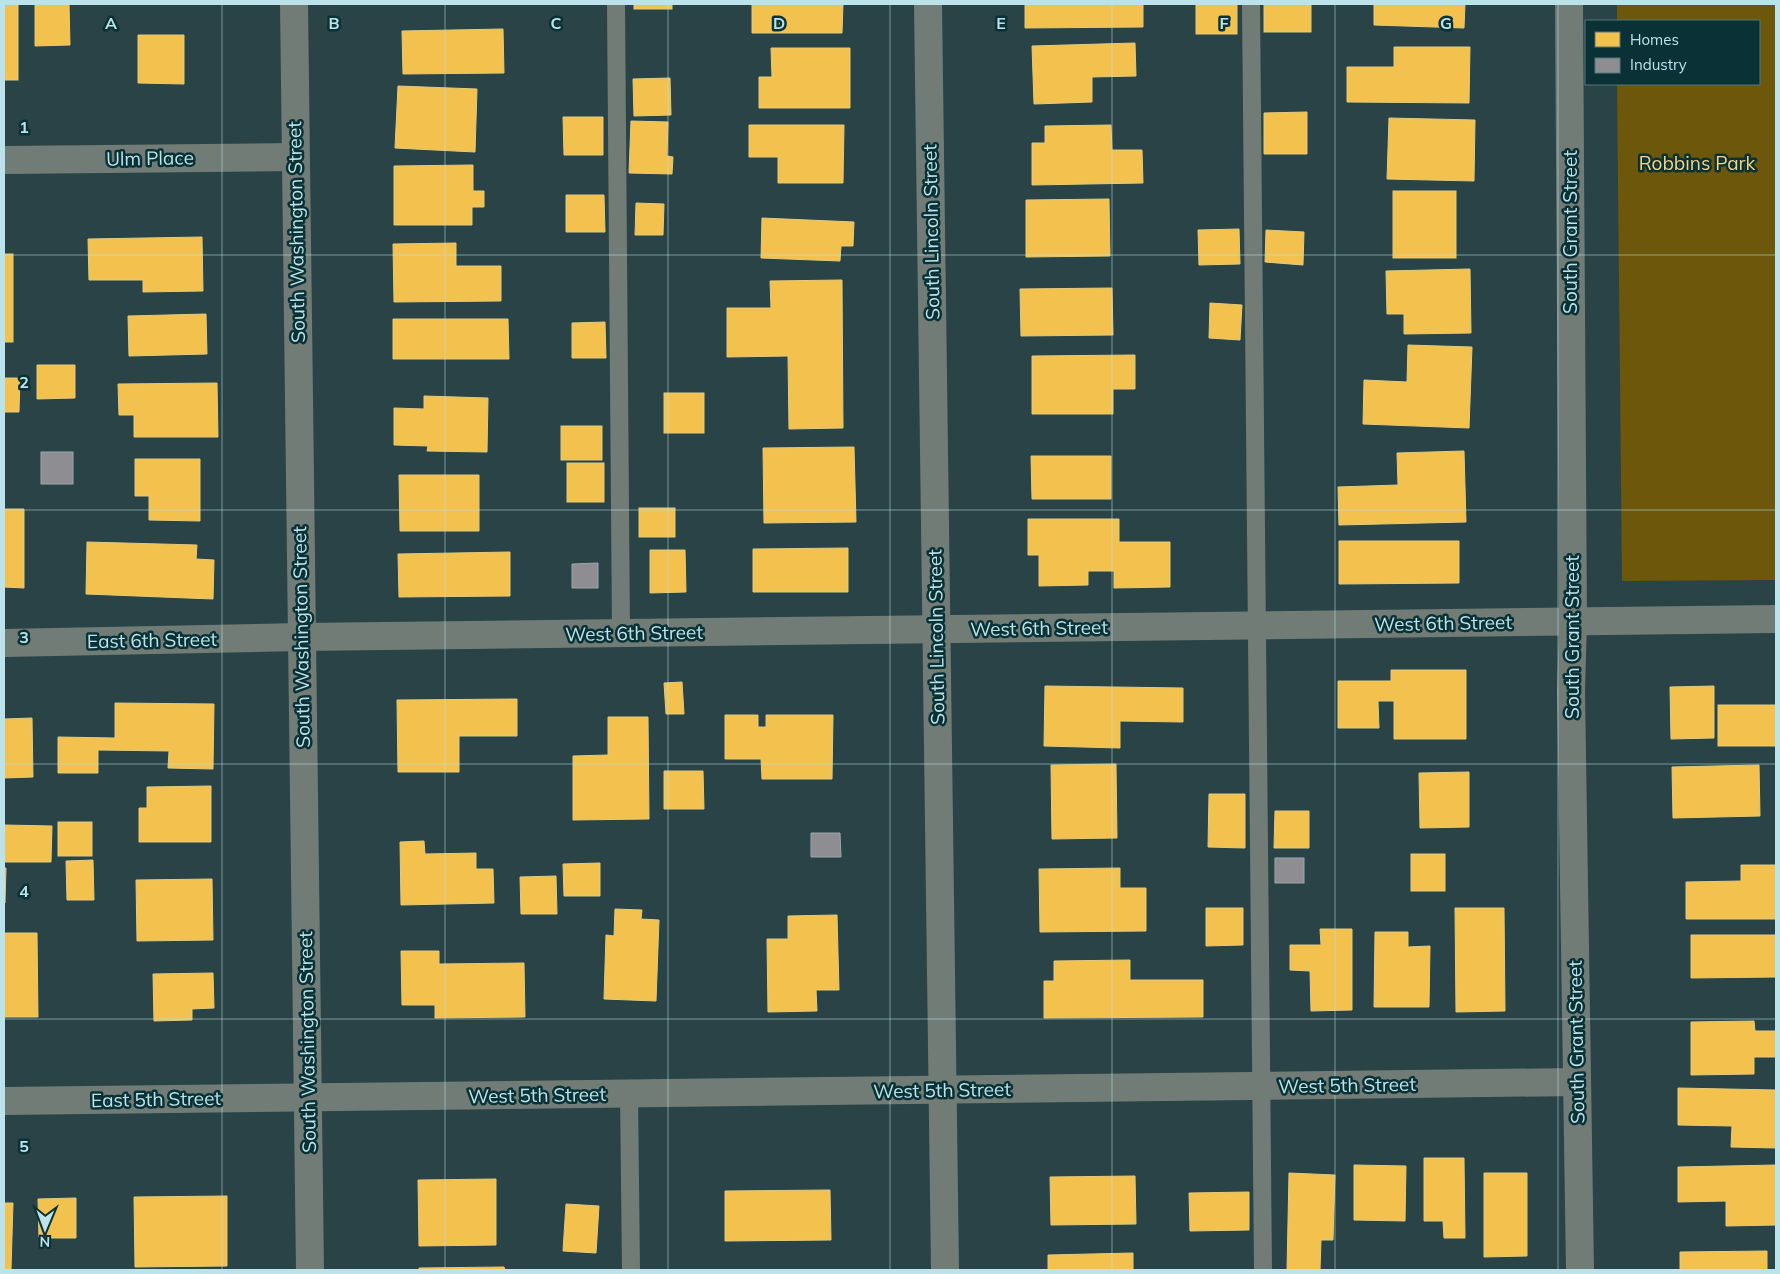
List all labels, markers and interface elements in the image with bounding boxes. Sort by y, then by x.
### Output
text: A [105,13,117,33]
text: B [328,13,340,33]
text: C [551,13,562,33]
text: D [773,13,785,33]
text: E [996,13,1006,33]
text: F [1219,13,1229,33]
text: G [1440,13,1452,33]
legend [1585,20,1760,85]
text: Homes [1630,30,1679,49]
text: Industry [1630,55,1687,74]
text: 1 [19,117,29,137]
street label: South Washington Street [282,121,310,343]
street label: South Lincoln Street [917,144,945,320]
street label: Ulm Place [106,145,194,171]
street label: South Grant Street [1558,150,1582,314]
park label: Robbins Park [1639,151,1756,175]
text: 2 [19,372,29,392]
street label: South Washington Street [287,526,315,748]
street label: South Lincoln Street [922,549,950,725]
street label: South Grant Street [1560,555,1584,719]
street label: West 6th Street [1374,610,1513,636]
street label: West 6th Street [970,615,1109,641]
street label: West 6th Street [565,620,704,646]
text: 3 [19,627,29,647]
street label: East 6th Street [87,627,218,653]
text: 4 [19,881,29,901]
street label: South Washington Street [293,931,321,1153]
street label: South Grant Street [1563,960,1589,1124]
street label: West 5th Street [1278,1072,1417,1098]
street label: West 5th Street [873,1077,1012,1103]
street label: West 5th Street [468,1082,607,1108]
street label: East 5th Street [91,1086,222,1112]
text: 5 [19,1136,29,1156]
north arrow [20,1204,70,1254]
text: N [39,1233,50,1251]

